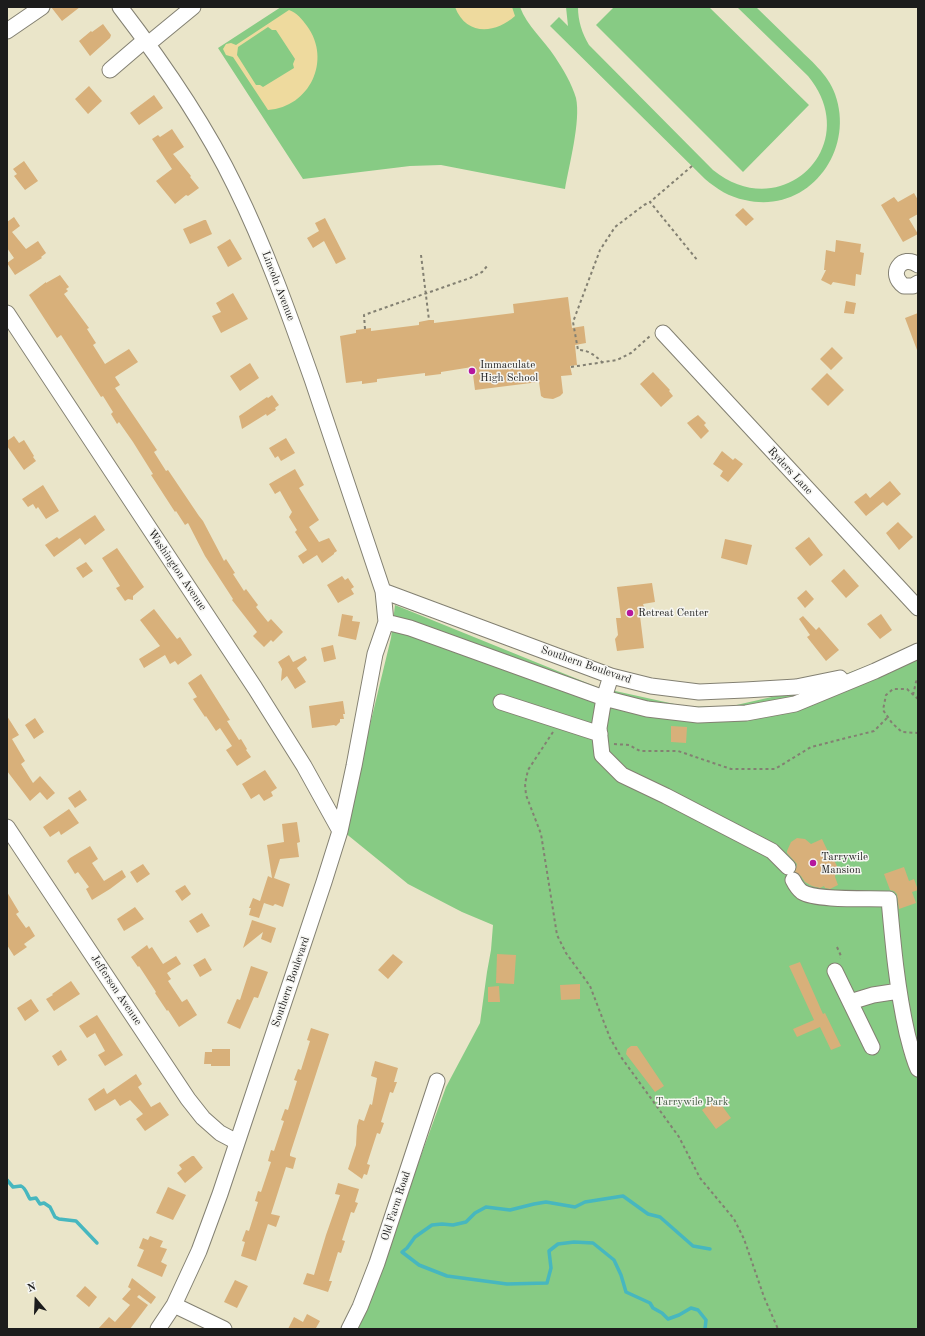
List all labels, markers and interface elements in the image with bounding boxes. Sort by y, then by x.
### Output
street label: Lincoln Avenue [259,249,297,323]
place label: Immaculate High School [480,358,538,384]
marker: Immaculate High School [467,366,477,376]
street label: Ryders Lane [765,445,815,497]
street label: Washington Avenue [145,527,209,613]
place label: Retreat Center [638,606,709,620]
marker: Retreat Center [625,608,635,618]
street label: Southern Boulevard [539,643,633,687]
place label: Tarrywile Mansion [821,850,868,876]
marker: Tarrywile Mansion [808,858,818,868]
street label: Southern Boulevard [269,935,313,1029]
street label: Jefferson Avenue [88,952,144,1028]
park label: Tarrywile Park [656,1095,728,1109]
street label: Old Farm Road [379,1169,413,1243]
north arrow [16,1280,56,1320]
text: N [26,1282,38,1295]

